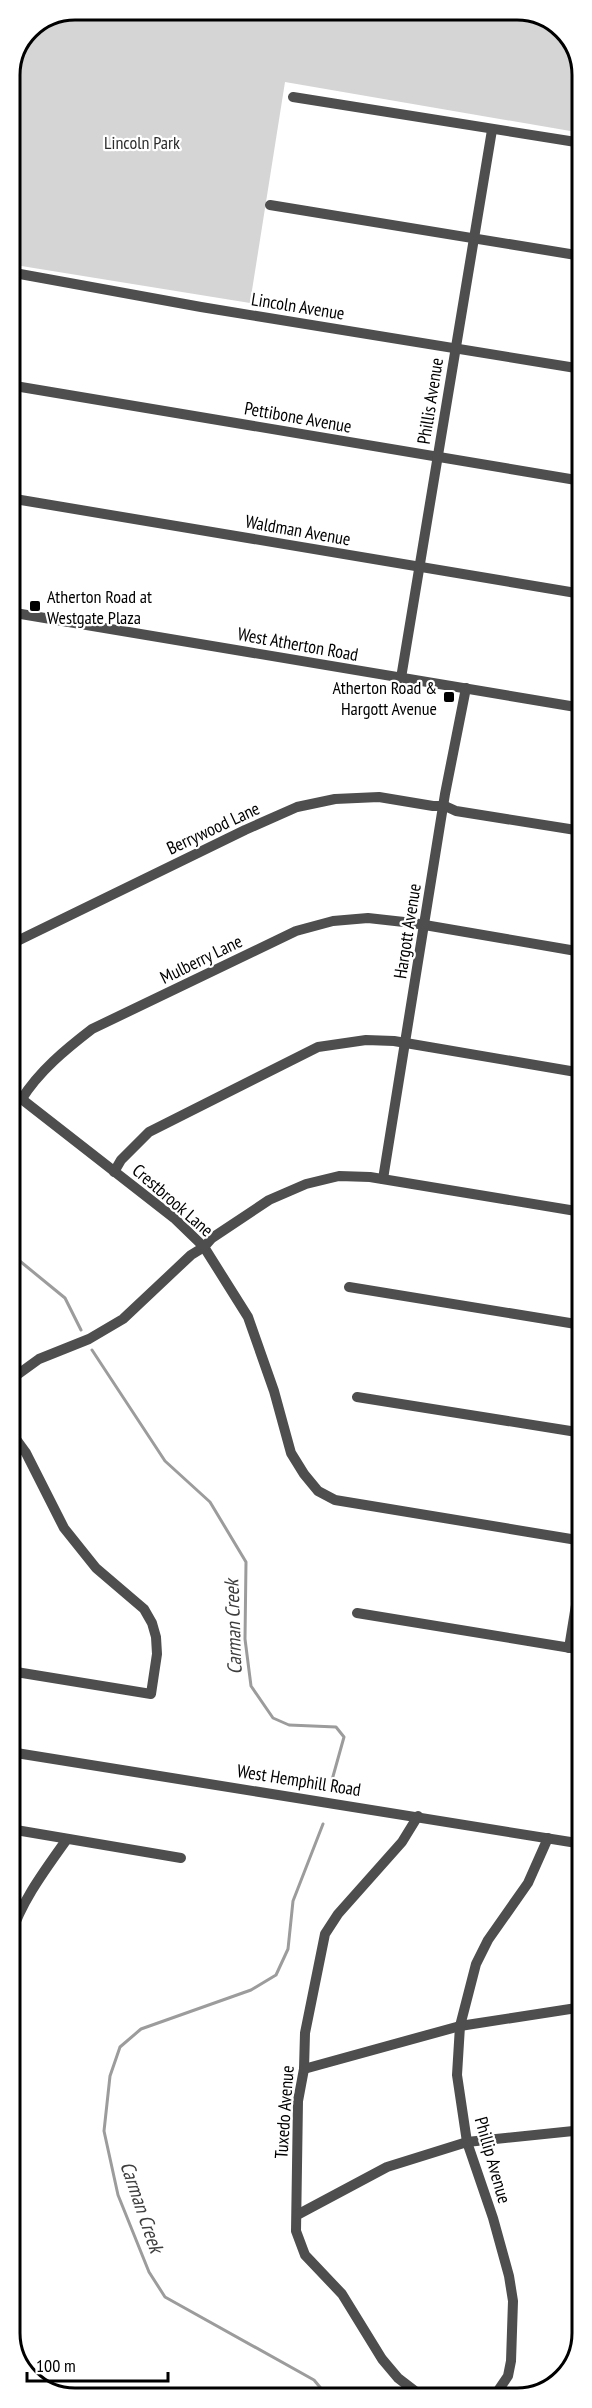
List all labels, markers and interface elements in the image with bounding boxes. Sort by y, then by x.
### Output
park label: Lincoln Park [104,131,180,154]
street label: Lincoln Avenue [250,287,346,325]
street label: Phillis Avenue [412,356,448,446]
street label: Pettibone Avenue [243,396,353,438]
street label: Waldman Avenue [244,509,352,551]
place label: Atherton Road at Westgate Plaza [47,585,152,629]
marker: Atherton Road at Westgate Plaza [28,599,42,613]
street label: West Atherton Road [236,622,360,666]
place label: Atherton Road & Hargott Avenue [332,676,437,720]
marker: Atherton Road & Hargott Avenue [442,690,456,704]
street label: Berrywood Lane [163,796,263,860]
street label: Hargott Avenue [388,882,426,980]
street label: Mulberry Lane [156,929,246,989]
street label: Crestbrook Lane [128,1159,218,1241]
water label: Carman Creek [218,1577,248,1675]
street label: West Hemphill Road [235,1759,363,1801]
street label: Tuxedo Avenue [269,2065,299,2159]
street label: Phillip Avenue [470,2114,516,2206]
water label: Carman Creek [114,2158,170,2258]
scale bar [27,2345,168,2383]
text: 100 m [36,2354,76,2377]

